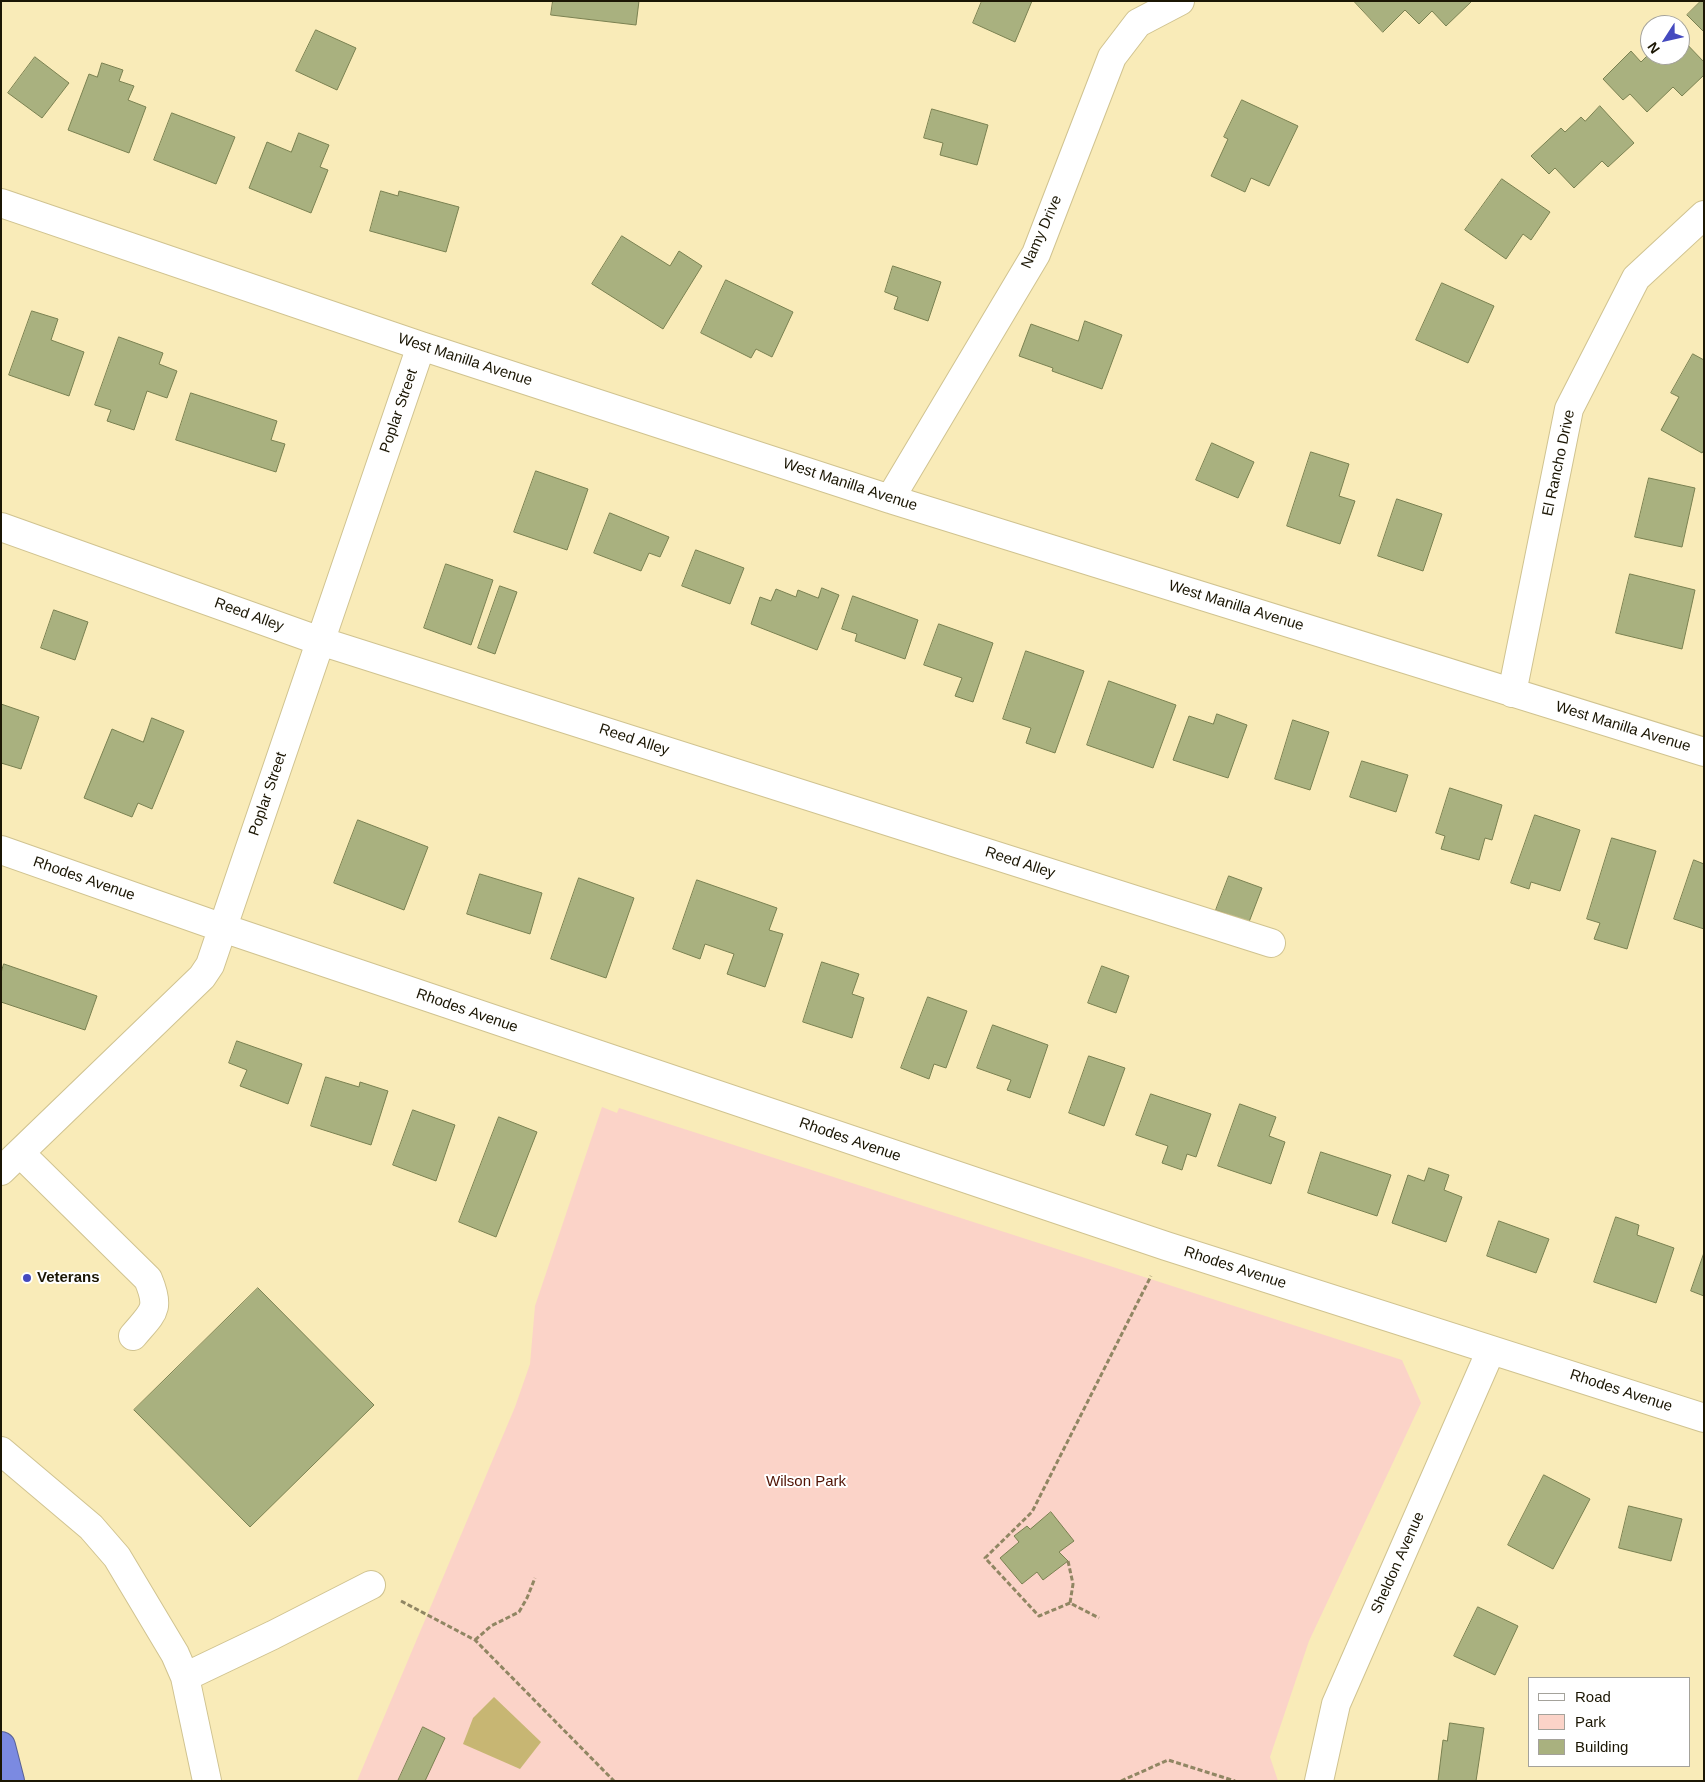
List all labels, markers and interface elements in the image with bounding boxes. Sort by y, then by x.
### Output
north arrow [1640,15,1690,65]
text: N [1644,39,1663,57]
street label: Namy Drive [1018,193,1066,271]
street label: West Manilla Avenue [395,330,535,390]
street label: Poplar Street [376,367,422,455]
street label: El Rancho Drive [1539,408,1579,518]
street label: West Manilla Avenue [780,455,920,515]
street label: West Manilla Avenue [1166,577,1306,635]
street label: Reed Alley [212,594,286,636]
street label: West Manilla Avenue [1553,698,1693,756]
street label: Reed Alley [597,720,671,760]
street label: Poplar Street [245,750,291,838]
street label: Reed Alley [983,843,1057,883]
street label: Rhodes Avenue [31,853,137,905]
street label: Rhodes Avenue [414,985,520,1037]
street label: Rhodes Avenue [797,1114,903,1166]
street label: Rhodes Avenue [1182,1243,1288,1293]
place label: Veterans [37,1269,100,1287]
marker: Veterans [21,1272,33,1284]
street label: Rhodes Avenue [1568,1366,1674,1416]
park label: Wilson Park [766,1473,846,1491]
street label: Sheldon Avenue [1367,1509,1429,1617]
legend [1528,1677,1690,1767]
text: Road [1575,1688,1611,1705]
text: Park [1575,1713,1606,1730]
text: Building [1575,1738,1628,1755]

